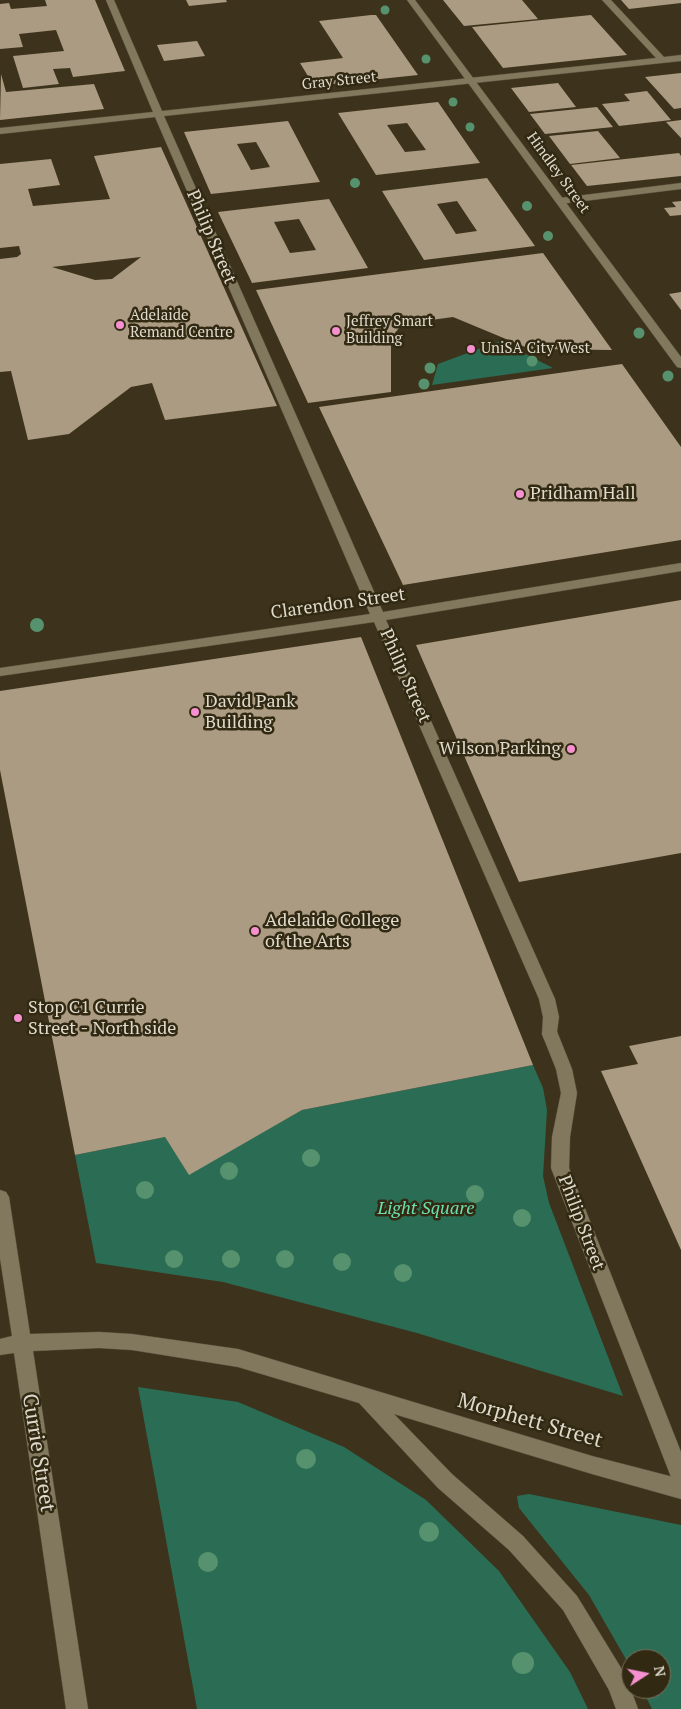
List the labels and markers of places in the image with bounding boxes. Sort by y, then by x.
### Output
place label: Adelaide Remand Centre [130,307,233,342]
place label: Jeffrey Smart Building [346,313,433,348]
marker: Adelaide Remand Centre [114,319,126,331]
marker: Jeffrey Smart Building [330,325,342,337]
place label: UniSA City West [481,340,590,358]
marker: UniSA City West [465,343,477,355]
place label: Pridham Hall [530,483,636,505]
marker: Pridham Hall [514,488,526,500]
place label: David Pank Building [205,691,296,734]
marker: David Pank Building [189,706,201,718]
place label: Wilson Parking [439,738,561,760]
marker: Wilson Parking [565,743,577,755]
place label: Adelaide College of the Arts [265,910,399,952]
marker: Adelaide College of the Arts [249,925,261,937]
place label: Stop C1 Currie Street - North side [28,997,176,1040]
marker: Stop C1 Currie Street - North side [12,1012,24,1024]

